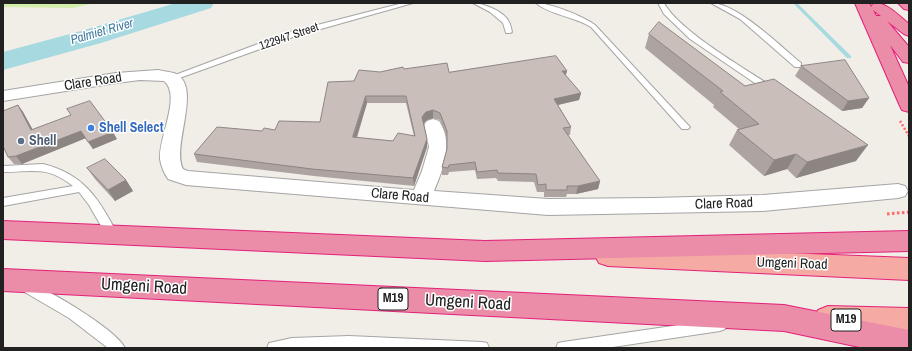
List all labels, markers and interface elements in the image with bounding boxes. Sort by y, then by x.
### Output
water label: Palmiet River [69,16,135,48]
street label: 122947 Street [257,20,321,54]
street label: Clare Road [63,69,123,95]
place label: Shell Select [99,120,163,136]
marker: Shell Select [86,123,96,133]
place label: Shell [29,133,56,149]
marker: Shell [16,136,26,146]
street label: Clare Road [370,185,430,207]
street label: Clare Road [695,195,753,213]
street label: Umgeni Road [756,254,828,274]
street label: Umgeni Road [101,275,187,299]
road number: M19 [378,288,408,310]
street label: Umgeni Road [425,291,511,315]
road number: M19 [831,309,861,331]

